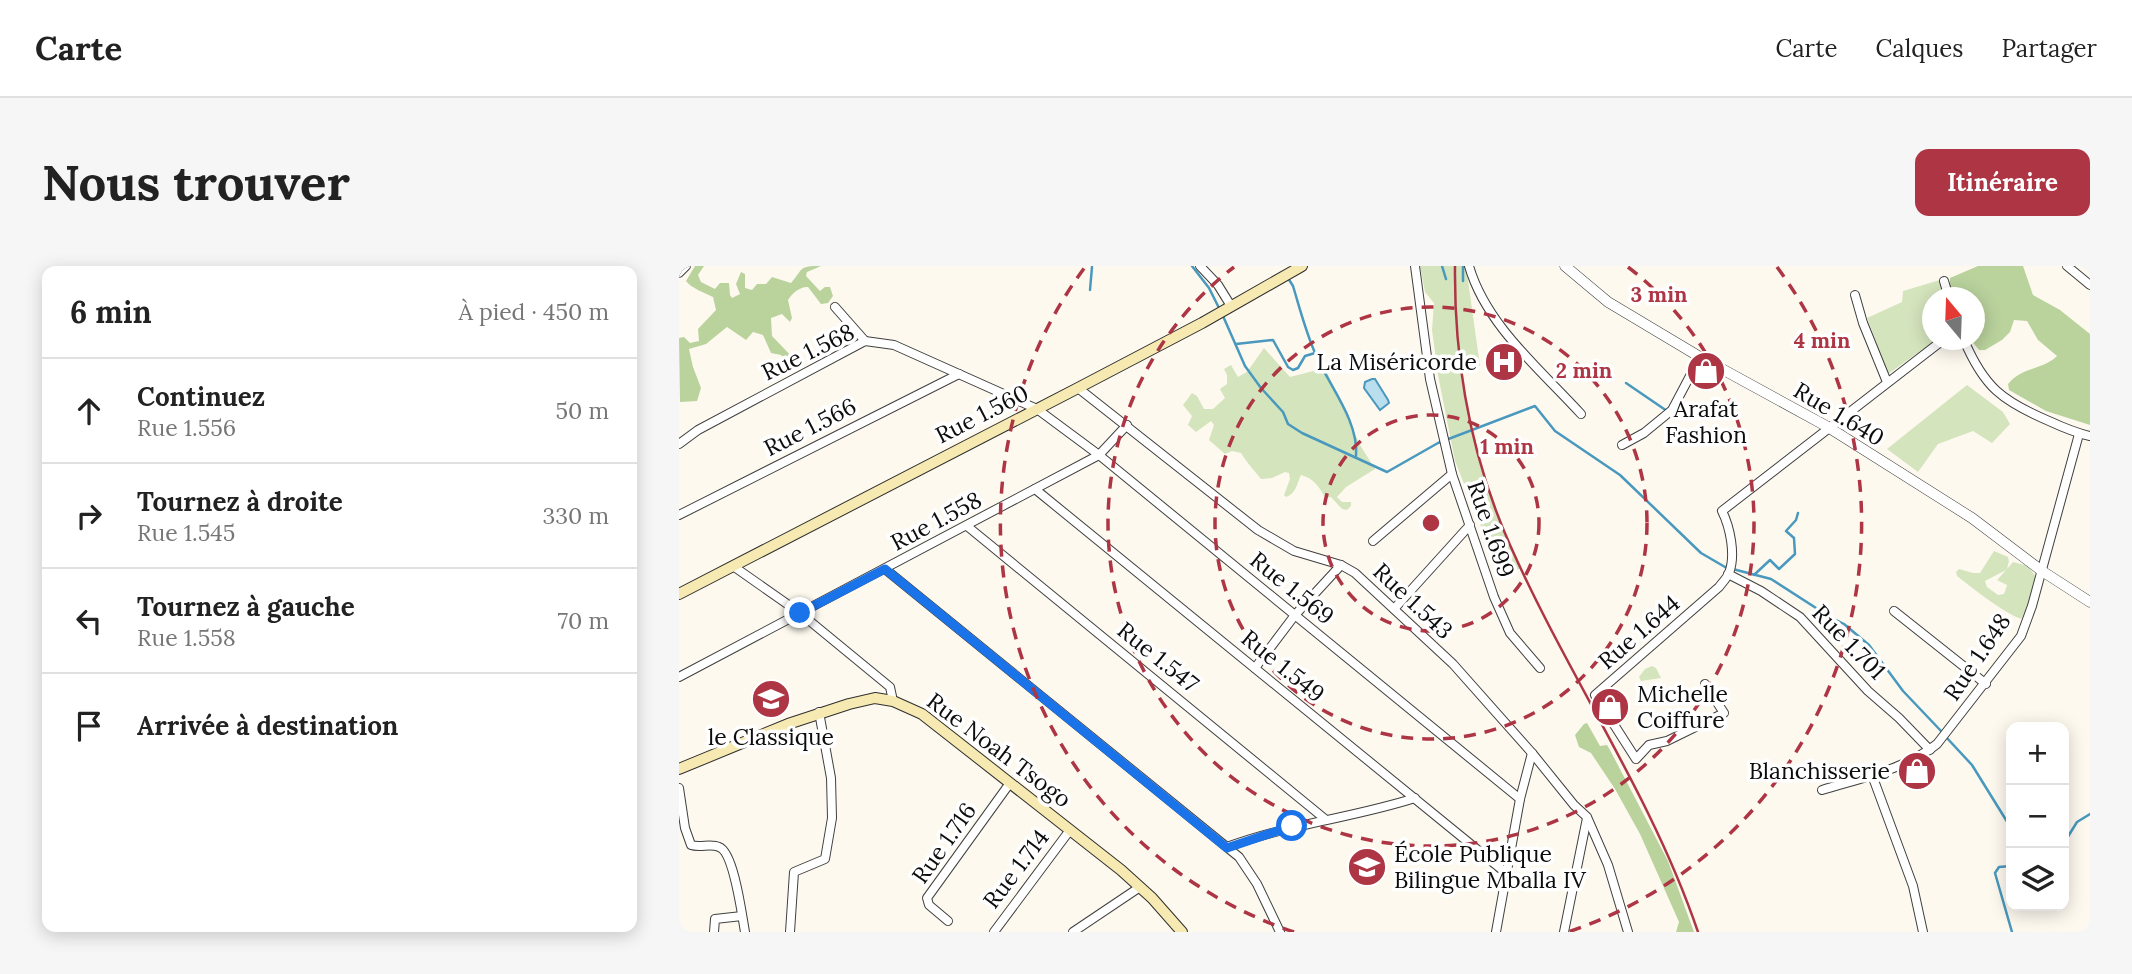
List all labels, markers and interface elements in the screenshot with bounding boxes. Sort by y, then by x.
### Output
text: Carte [35,27,122,69]
text: Carte [1775,33,1837,64]
text: Calques [1875,33,1963,64]
text: Partager [2001,33,2097,64]
button: Itinéraire [1915,149,2090,216]
text: Nous trouver [42,151,350,213]
text: 3 min [1631,281,1687,308]
north arrow [1922,287,1985,350]
text: 6 min [70,293,152,331]
text: À pied · 450 m [459,297,609,326]
street label: Rue 1.568 [757,317,859,386]
text: 4 min [1794,327,1850,354]
hospital icon: La Miséricorde [1483,341,1525,383]
place label: La Miséricorde [1317,347,1477,376]
shop icon: Arafat Fashion [1685,350,1727,392]
text: 2 min [1556,357,1612,384]
street label: Rue 1.640 [1789,375,1890,452]
street label: Rue 1.560 [930,378,1033,449]
text: Continuez [137,380,265,413]
street label: Rue 1.566 [759,391,861,462]
icon: ahead [70,392,108,430]
place label: Arafat Fashion [1665,394,1747,449]
text: 50 m [556,396,609,425]
text: Rue 1.556 [137,413,236,442]
text: 1 min [1480,433,1534,460]
street label: Rue 1.699 [1461,477,1522,581]
text: Tournez à droite [137,485,343,518]
street label: Rue 1.558 [885,485,986,557]
icon: right [70,497,108,535]
text: 330 m [542,501,609,530]
centre of rings [1419,511,1443,535]
text: Rue 1.545 [137,518,235,547]
street label: Rue 1.569 [1244,545,1340,630]
street label: Rue 1.543 [1367,556,1459,645]
street label: Rue 1.644 [1592,588,1685,675]
text: Tournez à gauche [137,590,355,623]
route end [784,597,815,628]
street label: Rue 1.701 [1807,598,1892,685]
icon: left [70,602,108,640]
text: 70 m [558,606,609,635]
street label: Rue 1.648 [1937,607,2016,706]
street label: Rue 1.547 [1112,615,1205,698]
text: Rue 1.558 [137,623,236,652]
street label: Rue 1.549 [1236,623,1331,708]
school or university icon: le Classique [750,678,792,720]
place label: Michelle Coiffure [1637,679,1728,734]
street label: Rue Noah Tsogo [921,686,1077,813]
shop icon: Michelle Coiffure [1589,686,1631,728]
icon: arrive [70,707,108,745]
text: Arrivée à destination [137,709,398,742]
place label: le Classique [708,722,834,751]
map controls [2006,722,2069,911]
button: + [2006,722,2069,785]
shop icon: Blanchisserie [1896,750,1938,792]
place label: Blanchisserie [1749,756,1890,785]
button: − [2006,785,2069,848]
street label: Rue 1.716 [905,797,982,889]
route start [1276,810,1307,841]
street label: Rue 1.714 [977,823,1055,914]
place label: École Publique Bilingue Mballa IV [1394,839,1587,894]
school or university icon: École Publique Bilingue Mballa IV [1346,846,1388,888]
button: layers [2006,848,2069,911]

